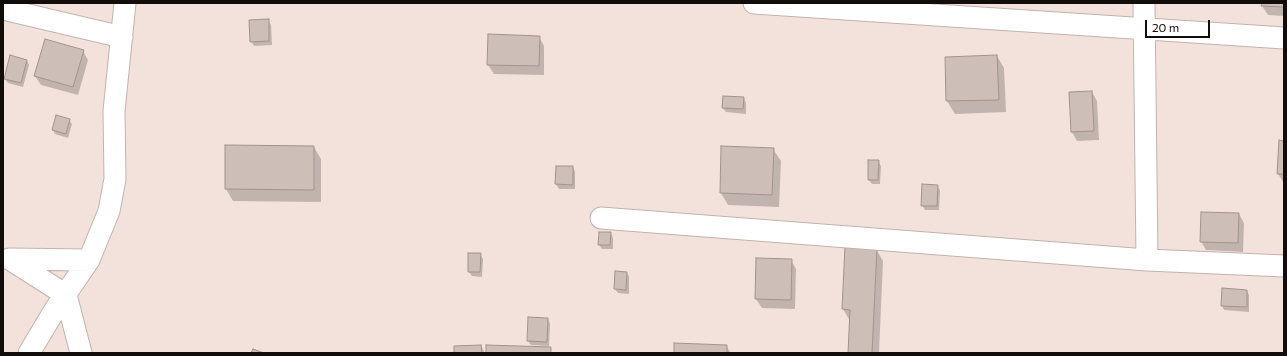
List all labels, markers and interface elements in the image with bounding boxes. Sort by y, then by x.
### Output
scale bar [1147,12,1212,38]
text: 20 m [1152,20,1179,34]

